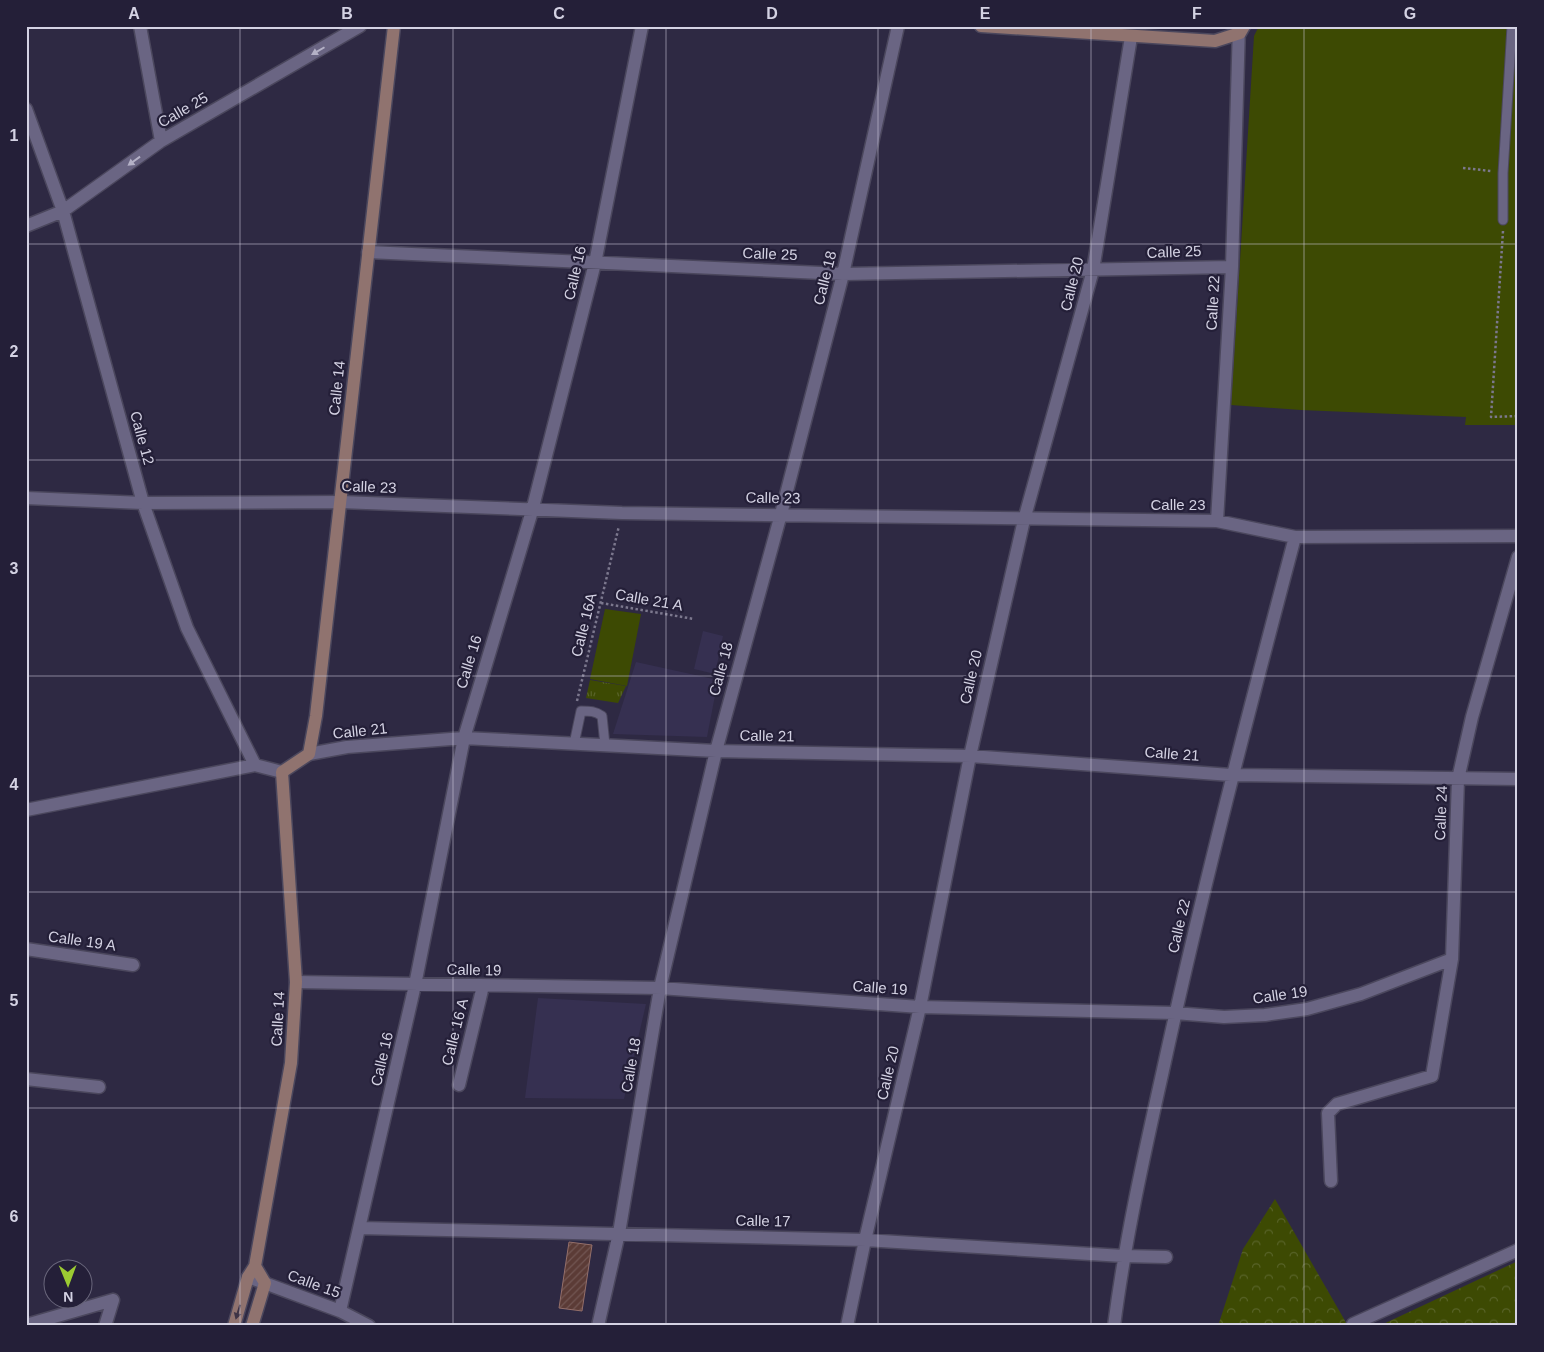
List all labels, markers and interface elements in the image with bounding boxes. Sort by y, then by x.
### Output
text: A [128,5,140,22]
text: B [341,5,353,22]
text: C [553,5,565,22]
text: D [766,5,778,22]
text: E [980,5,991,22]
text: F [1192,5,1202,22]
text: G [1404,5,1416,22]
one-way arrow [312,46,325,55]
street label: Calle 25 [155,88,211,131]
text: 1 [10,127,19,144]
one-way arrow [127,156,141,166]
street label: Calle 25 [1146,242,1202,261]
street label: Calle 16 [560,244,589,302]
street label: Calle 25 [742,244,798,263]
street label: Calle 18 [810,249,839,307]
street label: Calle 20 [1057,255,1086,313]
street label: Calle 22 [1203,275,1222,331]
text: 2 [10,343,19,360]
street label: Calle 14 [325,360,348,416]
street label: Calle 12 [127,409,158,467]
street label: Calle 23 [341,477,397,496]
street label: Calle 23 [745,489,801,506]
street label: Calle 23 [1150,496,1206,513]
text: 3 [10,560,19,577]
street label: Calle 21 A [614,585,684,614]
street label: Calle 16A [567,591,600,658]
street label: Calle 16 [452,633,485,691]
street label: Calle 18 [705,640,736,698]
street label: Calle 20 [956,648,985,706]
street label: Calle 21 [332,719,388,742]
street label: Calle 21 [739,727,795,744]
street label: Calle 21 [1144,743,1200,764]
text: 4 [10,776,19,793]
street label: Calle 24 [1431,785,1450,841]
street label: Calle 22 [1164,897,1193,955]
street label: Calle 19 A [47,927,117,954]
street label: Calle 19 [446,961,502,978]
street label: Calle 19 [852,977,908,998]
street label: Calle 19 [1251,982,1308,1007]
street label: Calle 14 [268,991,287,1047]
text: 5 [10,992,19,1009]
street label: Calle 16 A [438,997,471,1067]
street label: Calle 16 [367,1030,396,1088]
street label: Calle 18 [617,1036,644,1093]
street label: Calle 20 [873,1044,902,1102]
text: 6 [10,1208,19,1225]
street label: Calle 17 [735,1212,791,1229]
north arrow [42,1260,92,1310]
street label: Calle 15 [285,1266,343,1301]
text: N [63,1289,73,1305]
one-way arrow [233,1305,241,1320]

